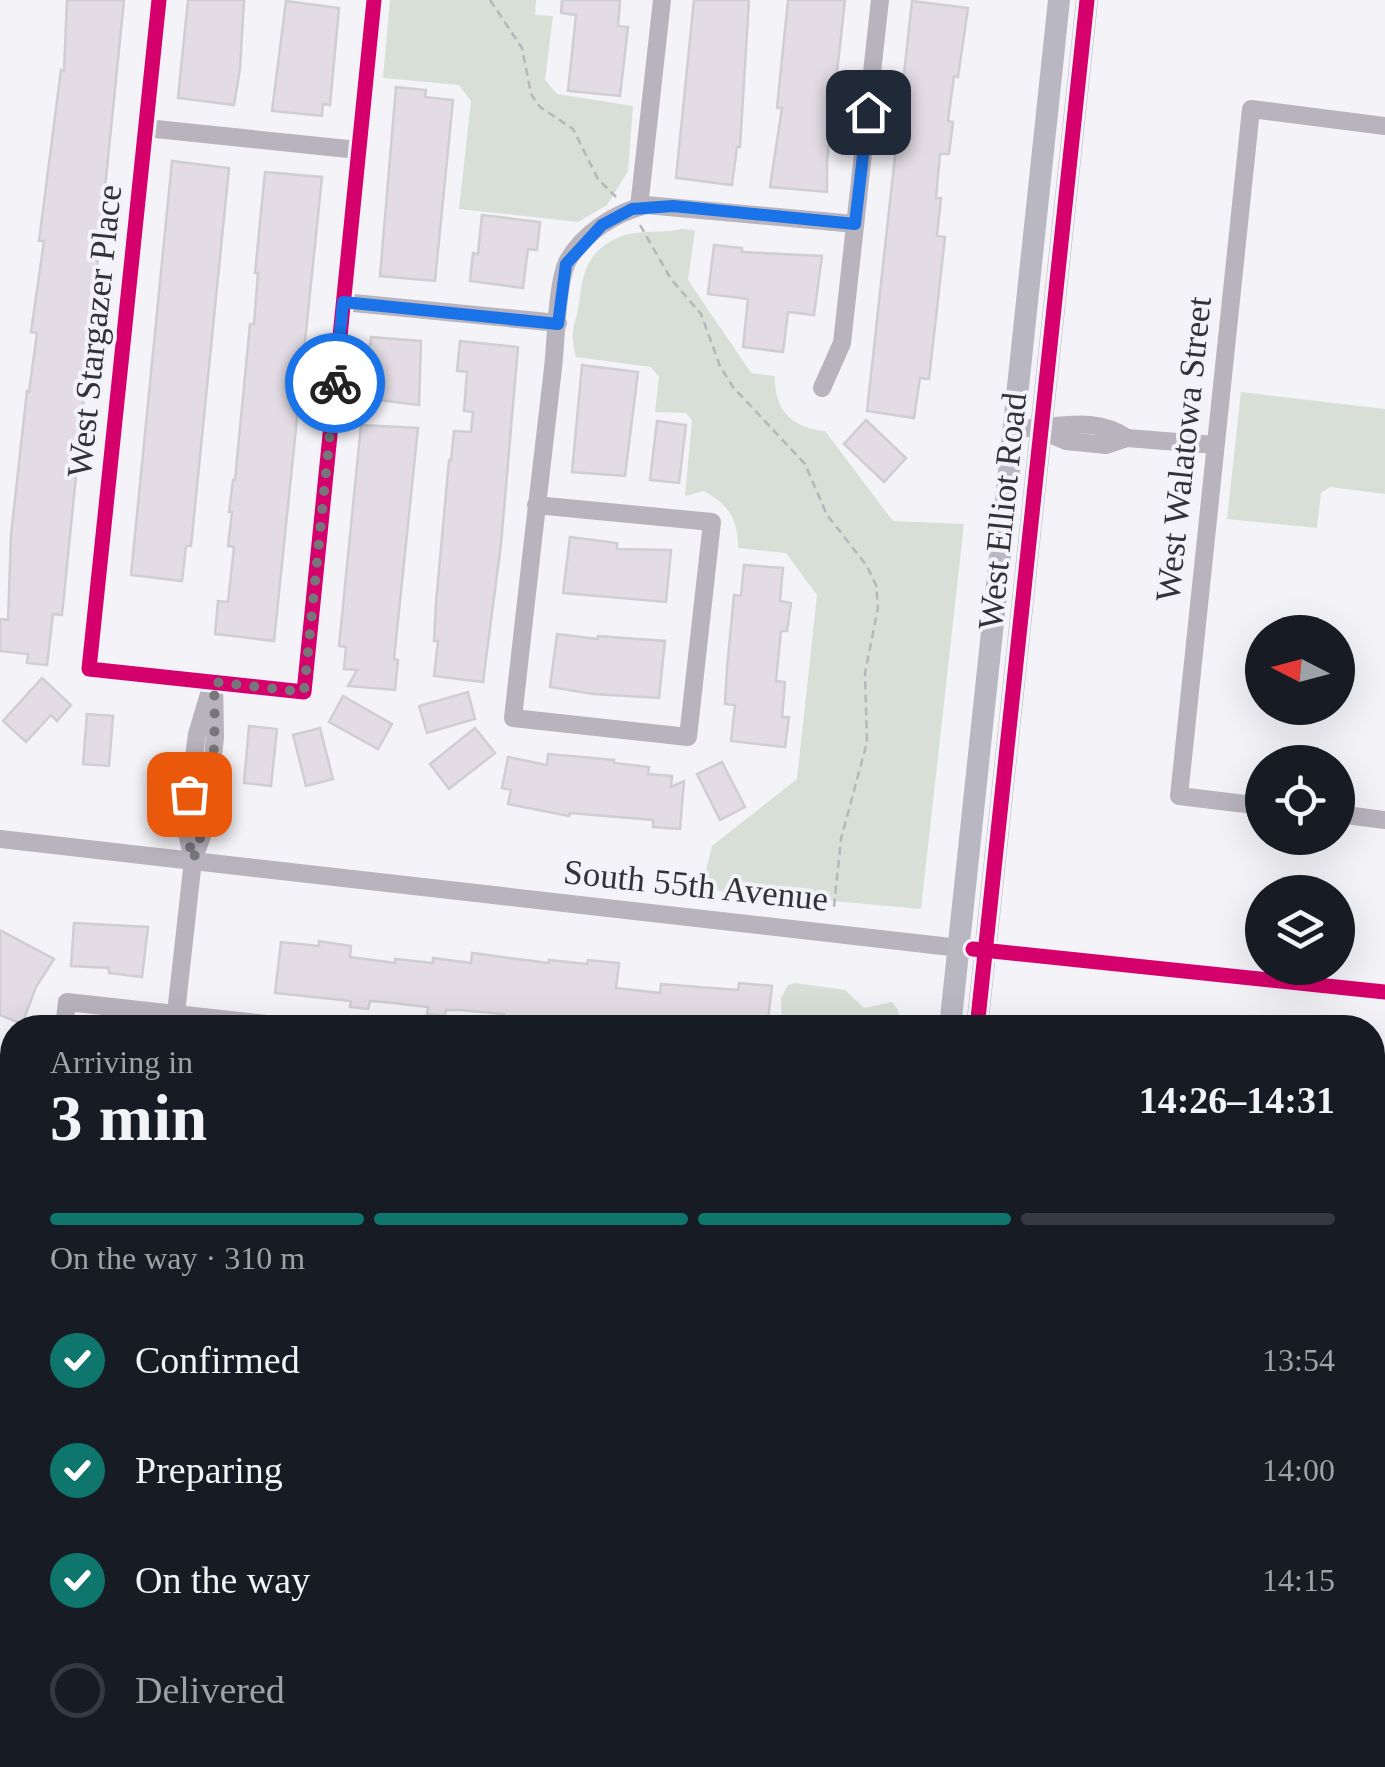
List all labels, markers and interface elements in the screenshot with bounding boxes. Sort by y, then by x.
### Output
pin [826,70,911,155]
icon: home [841,85,896,140]
street label: West Stargazer Place [60,183,129,479]
street label: West Walatowa Street [1148,294,1219,604]
courier [285,333,385,433]
icon: bike [308,356,363,411]
street label: West Elliot Road [971,390,1034,632]
north arrow [1245,615,1355,725]
map controls [1245,615,1355,985]
button: locate [1245,745,1355,855]
pin [147,752,232,837]
icon: bag [162,767,217,822]
street label: South 55th Avenue [562,852,830,919]
button: layers [1245,875,1355,985]
text: Arriving in [50,1044,193,1080]
text: 14:26–14:31 [1139,1079,1335,1121]
text: 3 min [50,1082,207,1154]
text: On the way · 310 m [50,1240,305,1276]
icon: check [50,1333,105,1388]
text: Confirmed [135,1339,300,1381]
text: 13:54 [1262,1342,1335,1378]
icon: check [50,1443,105,1498]
text: Preparing [135,1449,283,1491]
text: 14:00 [1262,1452,1335,1488]
icon: check [50,1553,105,1608]
text: On the way [135,1559,310,1601]
text: 14:15 [1262,1562,1335,1598]
text: Delivered [135,1669,285,1711]

